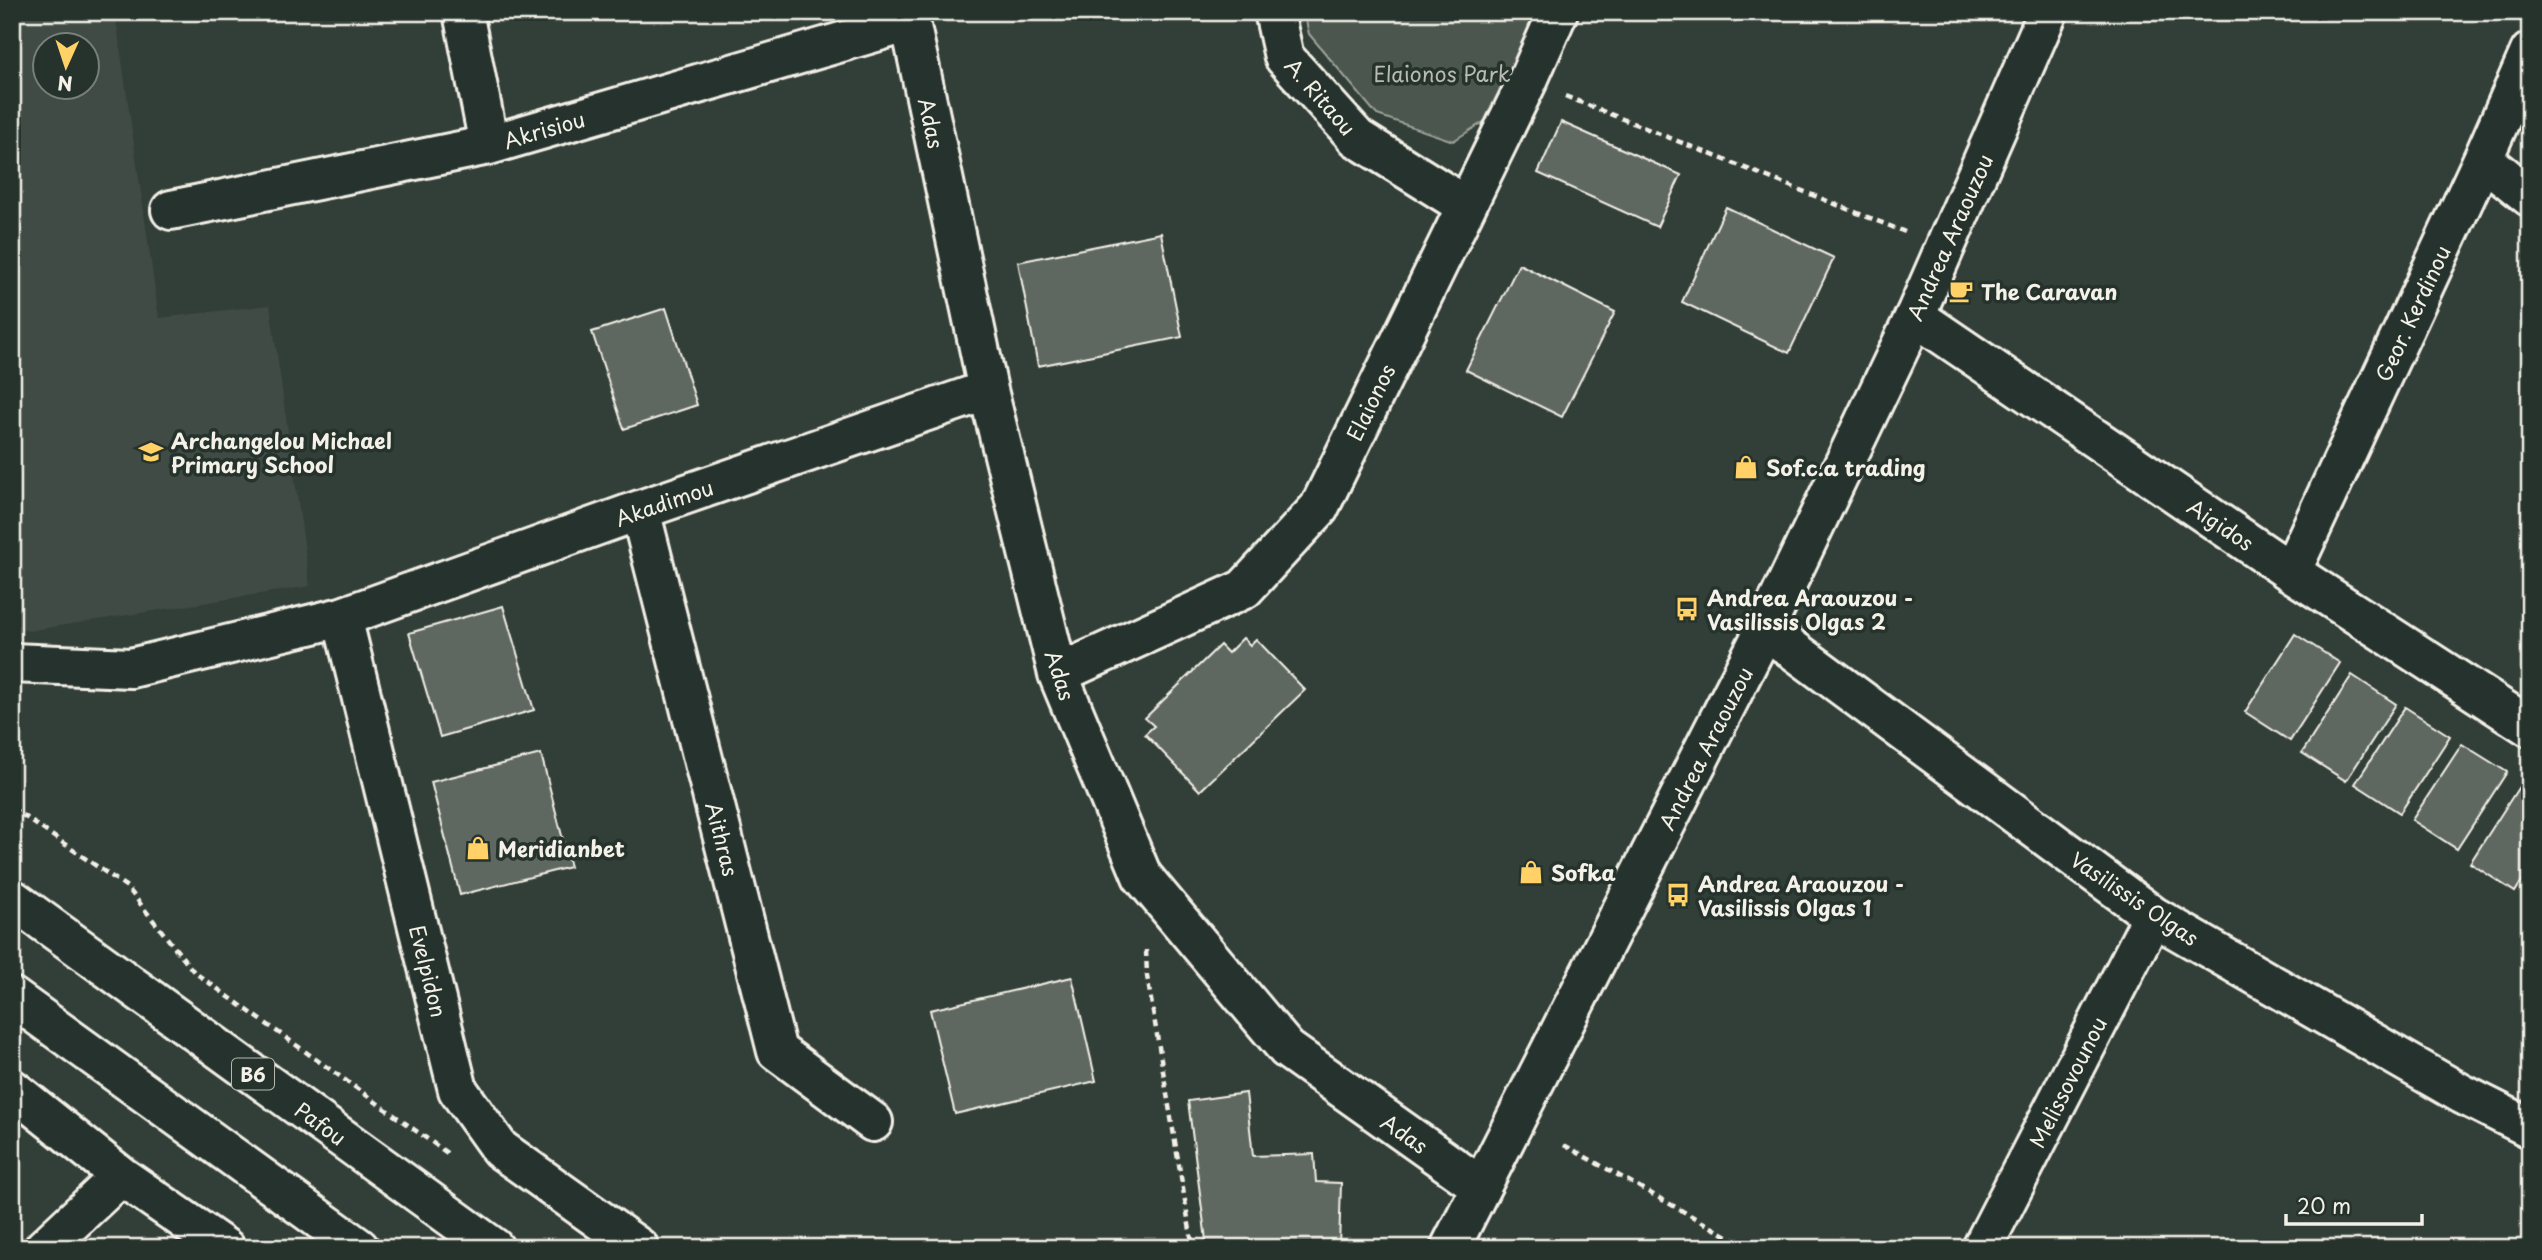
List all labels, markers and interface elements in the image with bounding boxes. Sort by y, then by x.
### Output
north arrow [32,32,102,102]
street label: A. Ritaou [1278,50,1364,142]
park label: Elaionos Park [1373,57,1511,89]
text: N [57,70,73,98]
street label: Adas [911,95,953,151]
street label: Akrisiou [500,102,588,156]
street label: Andrea Araouzou [1898,149,2000,325]
street label: Geor. Kerdinou [2366,240,2458,386]
place label: The Caravan [1981,275,2118,307]
cafe icon: The Caravan [1947,277,1975,305]
street label: Elaionos [1338,358,1402,446]
place label: Archangelou Michael Primary School [171,424,392,480]
school or university icon: Archangelou Michael Primary School [137,438,165,466]
place label: Sof.c.a trading [1766,451,1926,483]
shop icon: Sof.c.a trading [1732,453,1760,481]
street label: Akadimou [611,470,717,534]
street label: Aigidos [2181,490,2261,558]
place label: Andrea Araouzou - Vasilissis Olgas 2 [1707,581,1913,637]
bus stop icon: Andrea Araouzou - Vasilissis Olgas 2 [1673,595,1701,623]
street label: Adas [1038,646,1084,704]
street label: Andrea Araouzou [1650,661,1760,835]
street label: Aithras [698,798,748,880]
place label: Meridianbet [498,832,625,864]
shop icon: Meridianbet [464,834,492,862]
street label: Vasilissis Olgas [2064,843,2206,953]
place label: Sofka [1551,856,1616,888]
shop icon: Sofka [1517,858,1545,886]
place label: Andrea Araouzou - Vasilissis Olgas 1 [1698,867,1904,923]
bus stop icon: Andrea Araouzou - Vasilissis Olgas 1 [1664,881,1692,909]
street label: Evelpidon [402,921,456,1021]
street label: Melissovounou [2020,1011,2114,1153]
road number: B6 [232,1058,274,1090]
street label: Pafou [289,1093,353,1153]
street label: Adas [1375,1105,1435,1161]
scale bar [2286,1183,2423,1227]
text: 20 m [2297,1189,2351,1221]

